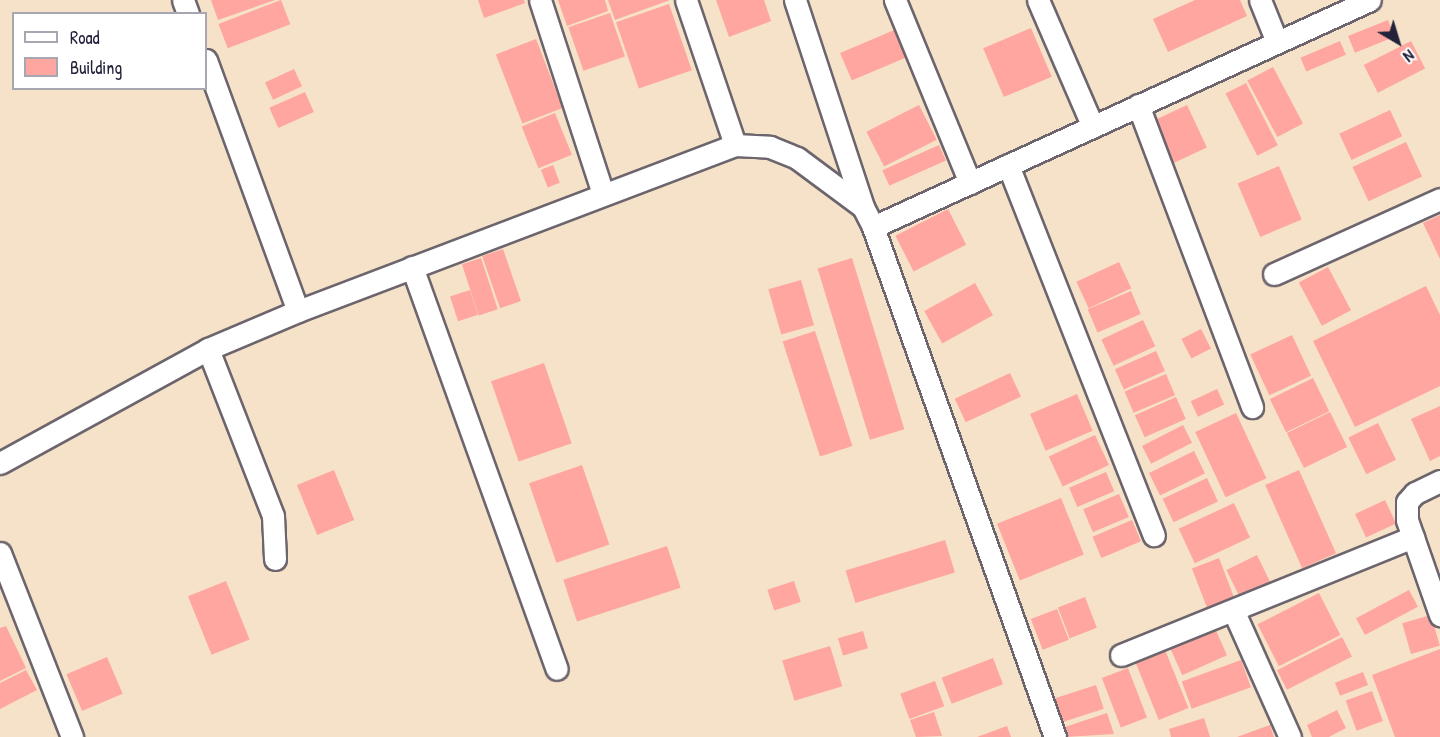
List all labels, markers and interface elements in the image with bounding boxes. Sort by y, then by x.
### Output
legend [12,12,207,90]
north arrow [1368,12,1428,72]
text: Road [70,25,100,50]
text: N [1399,45,1419,67]
text: Building [70,55,122,80]

